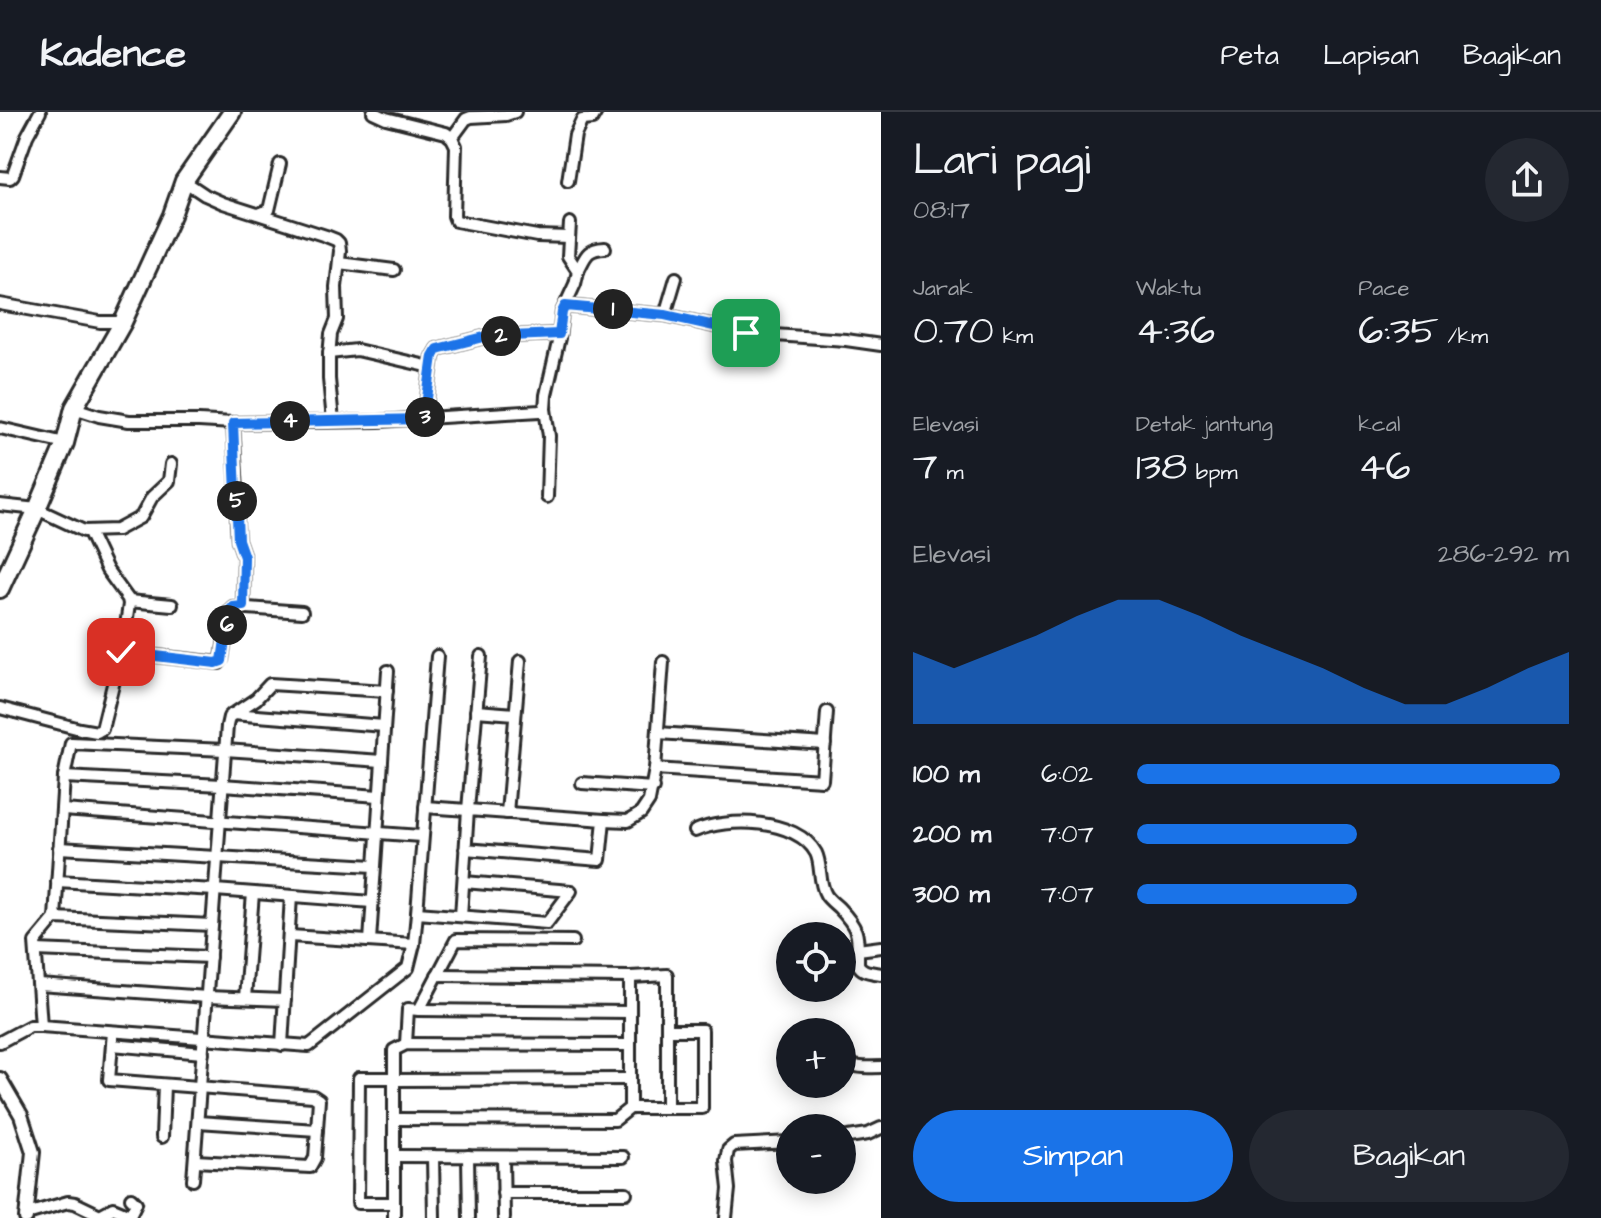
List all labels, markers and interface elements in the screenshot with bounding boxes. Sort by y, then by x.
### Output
text: Kadence [40,29,186,81]
text: Peta [1220,36,1279,75]
text: Lapisan [1323,36,1419,75]
text: Bagikan [1463,36,1561,75]
text: Lari pagi [913,131,1091,192]
button: share [1485,138,1569,222]
text: 08:17 [913,192,970,228]
text: Jarak [913,273,973,304]
text: Waktu [1136,273,1201,304]
text: Pace [1358,273,1409,304]
pin: 1 [593,289,633,329]
text: 1 [612,293,614,324]
pin [712,299,780,367]
text: 0.70 [913,304,994,359]
text: 4:36 [1136,304,1215,359]
text: 6:35 [1358,304,1439,359]
icon: arrive [724,311,768,355]
pin: 2 [481,316,521,356]
text: 2 [495,320,507,351]
text: km [994,321,1033,352]
text: /km [1439,321,1488,352]
pin: 3 [405,397,445,437]
pin: 4 [270,401,310,441]
text: 3 [419,401,431,432]
text: 4 [283,405,297,436]
text: Elevasi [913,409,978,440]
text: Detak jantung [1136,409,1273,440]
text: kcal [1358,409,1400,440]
text: 7 [913,440,938,495]
text: 138 [1136,440,1187,495]
text: 46 [1358,440,1411,495]
text: m [938,457,964,488]
text: bpm [1187,457,1238,488]
pin: 5 [217,481,257,521]
text: 5 [229,485,245,516]
text: Elevasi [913,536,990,572]
text: 286–292 m [1438,536,1569,572]
pin: 6 [207,605,247,645]
text: 6 [220,609,234,640]
pin [87,618,155,686]
icon: check [99,630,143,674]
text: 100 m [913,756,980,792]
text: 6:02 [1041,756,1093,792]
text: 200 m [913,816,991,852]
text: 7:07 [1041,816,1094,852]
text: 300 m [913,876,990,912]
text: 7:07 [1041,876,1094,912]
map controls [776,922,856,1194]
button: locate [776,922,856,1002]
button: + [776,1018,856,1098]
button: Simpan [913,1110,1233,1202]
button: Bagikan [1249,1110,1569,1202]
button: − [776,1114,856,1194]

